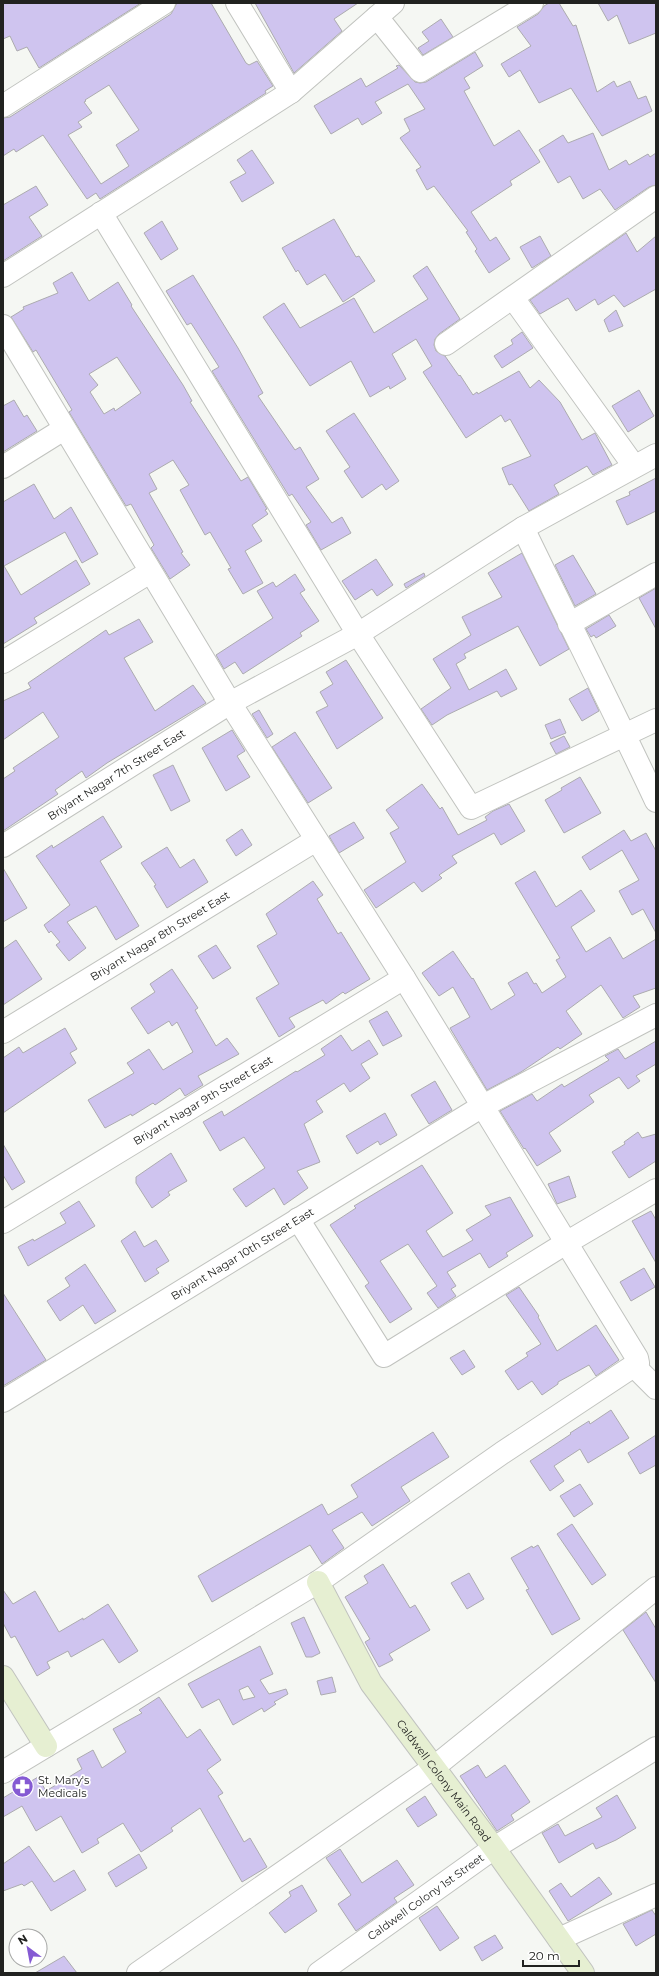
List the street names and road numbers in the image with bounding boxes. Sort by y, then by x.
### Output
street label: Briyant Nagar 7th Street East [45,726,188,823]
street label: Briyant Nagar 8th Street East [88,887,233,984]
street label: Briyant Nagar 9th Street East [131,1052,276,1148]
street label: Briyant Nagar 10th Street East [168,1204,317,1303]
street label: Caldwell Colony Main Road [394,1717,494,1845]
street label: Caldwell Colony 1st Street [365,1850,487,1943]

